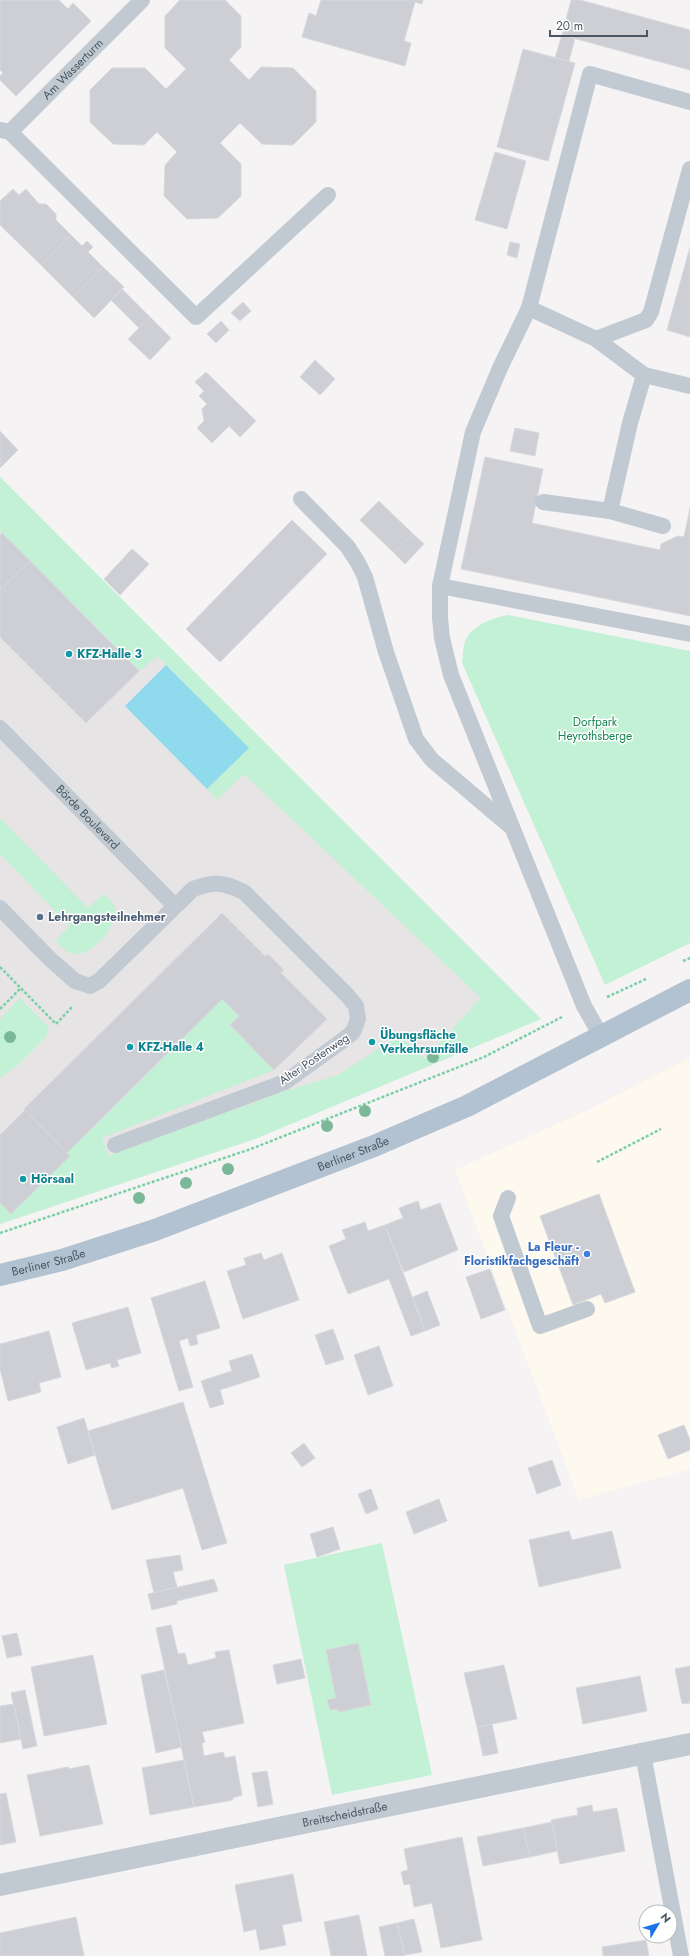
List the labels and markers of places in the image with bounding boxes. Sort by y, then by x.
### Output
place label: KFZ-Halle 3 [77,645,143,663]
marker: KFZ-Halle 3 [64,649,74,659]
place label: Lehrgangsteilnehmer [48,908,166,926]
marker: Lehrgangsteilnehmer [35,912,45,922]
place label: Übungsfläche Verkehrsunfälle [379,1026,468,1058]
marker: Übungsfläche Verkehrsunfälle [367,1037,377,1047]
place label: KFZ-Halle 4 [138,1038,204,1056]
marker: KFZ-Halle 4 [125,1042,135,1052]
place label: Hörsaal [31,1170,74,1188]
marker: Hörsaal [18,1174,28,1184]
place label: La Fleur - Floristikfachgeschäft [464,1238,579,1270]
marker: La Fleur - Floristikfachgeschäft [582,1249,592,1259]

